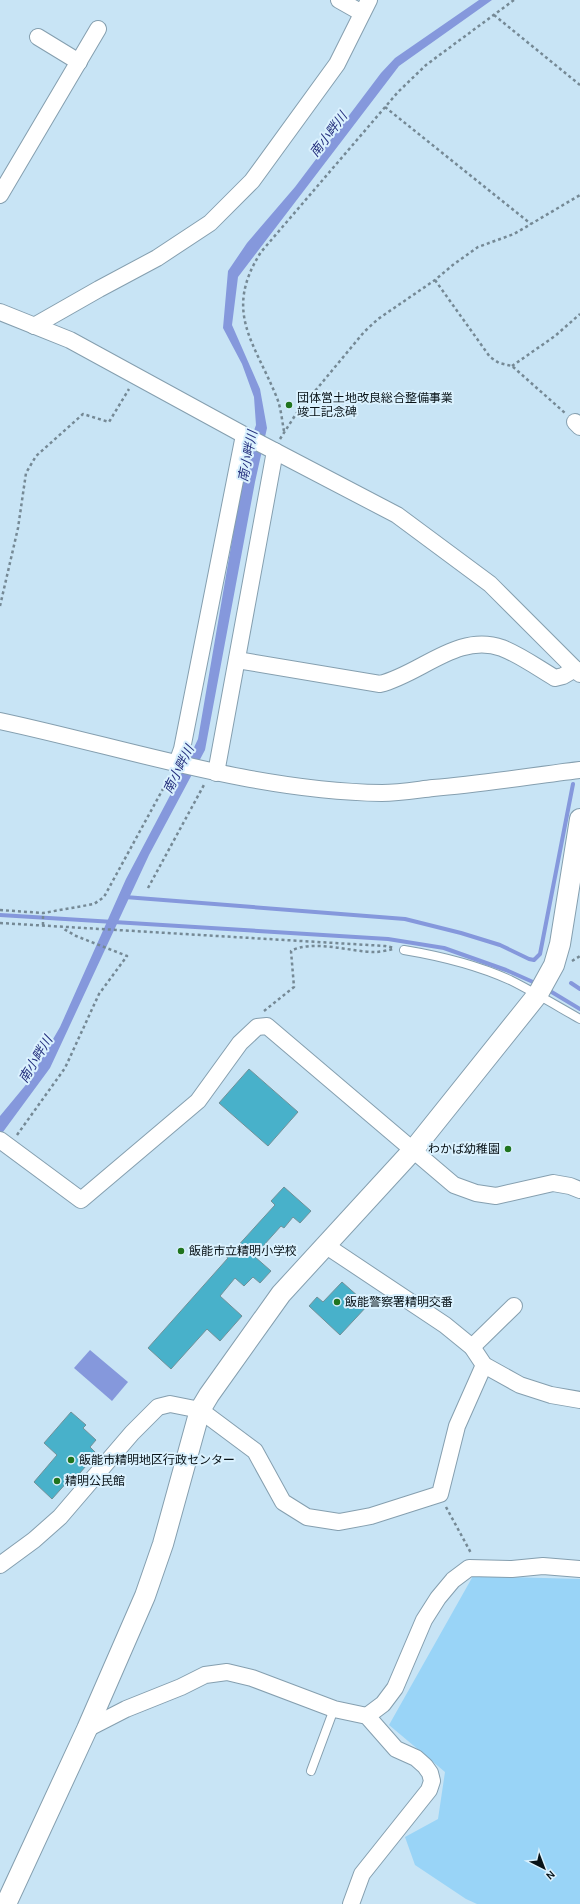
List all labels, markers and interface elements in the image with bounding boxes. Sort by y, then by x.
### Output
water label: 南小畔川 [307,107,351,160]
place label: 団体営土地改良総合整備事業 竣工記念碑 [297,391,453,419]
marker: 団体営土地改良総合整備事業 竣工記念碑 [284,400,294,410]
water label: 南小畔川 [235,427,260,483]
water label: 南小畔川 [160,741,198,796]
water label: 南小畔川 [16,1031,56,1085]
place label: わかば幼稚園 [428,1142,500,1156]
marker: わかば幼稚園 [503,1144,513,1154]
place label: 飯能市立精明小学校 [189,1244,297,1258]
marker: 飯能市立精明小学校 [176,1246,186,1256]
place label: 飯能警察署精明交番 [345,1295,453,1309]
marker: 飯能警察署精明交番 [332,1297,342,1307]
place label: 飯能市精明地区行政センター [79,1453,235,1467]
marker: 飯能市精明地区行政センター [66,1455,76,1465]
place label: 精明公民館 [65,1474,125,1488]
marker: 精明公民館 [52,1476,62,1486]
north arrow [524,1848,564,1888]
text: N [543,1868,558,1883]

